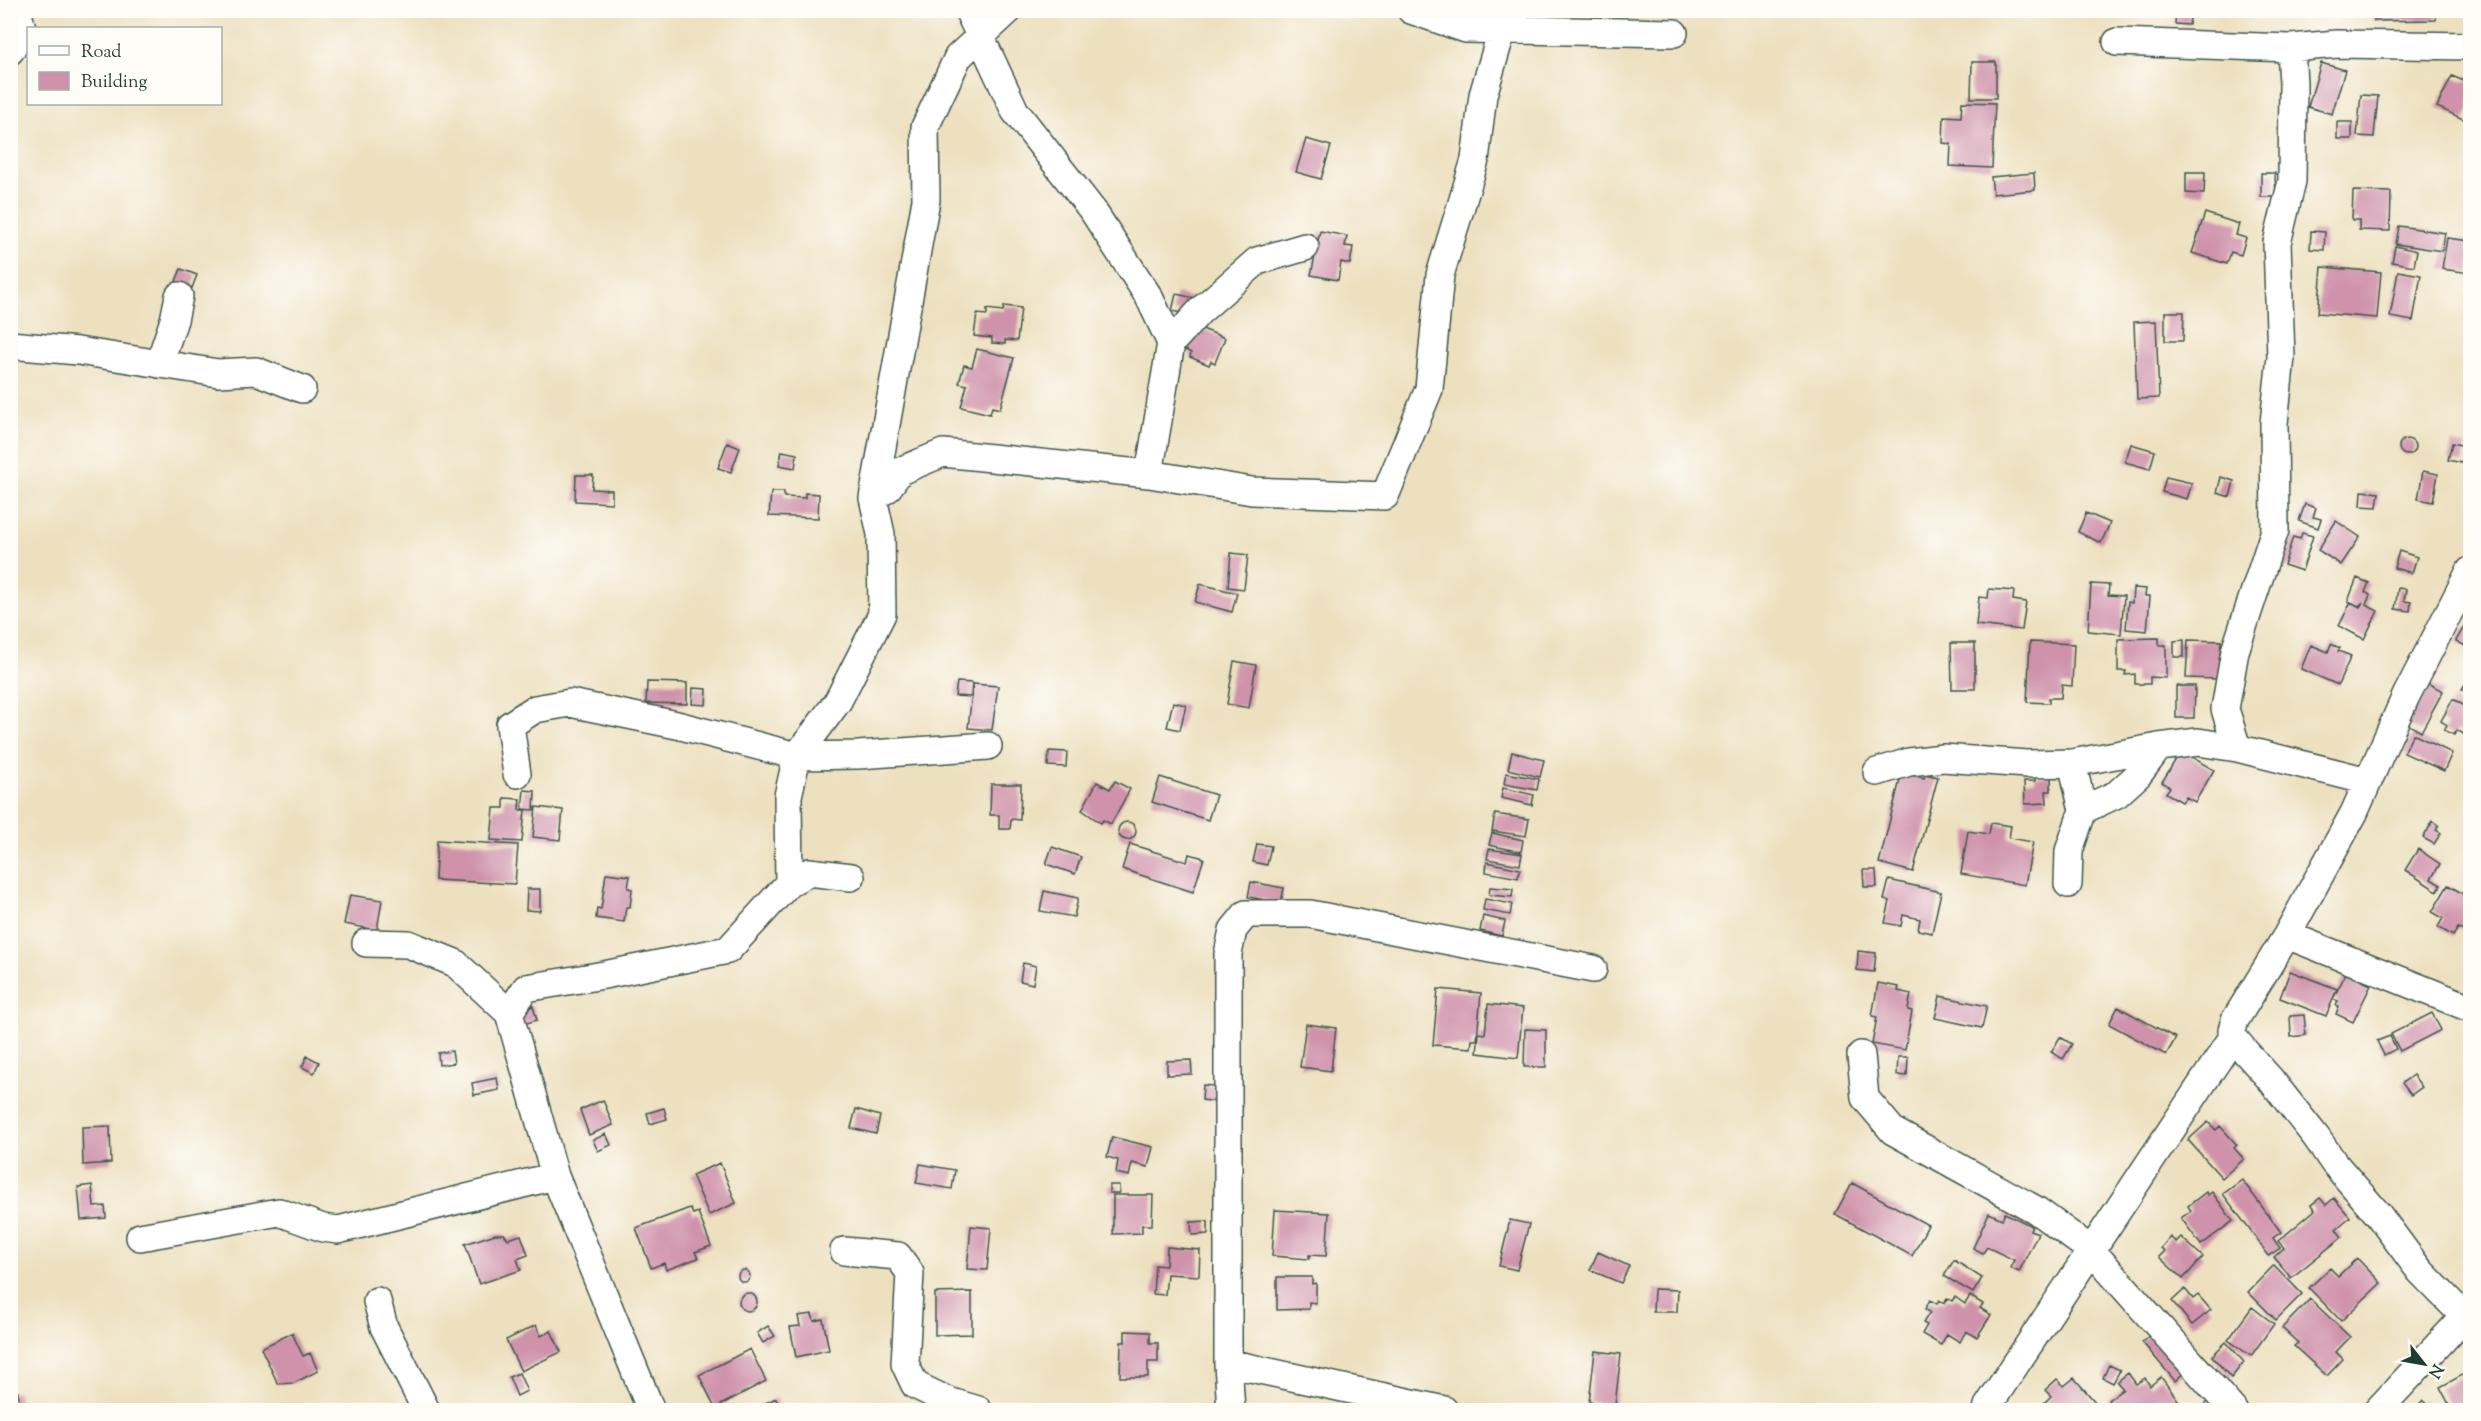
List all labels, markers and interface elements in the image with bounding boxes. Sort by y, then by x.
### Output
legend [27,27,222,105]
text: Road [81,40,121,66]
text: Building [81,70,147,96]
north arrow [2394,1334,2454,1394]
text: N [2421,1359,2448,1382]

